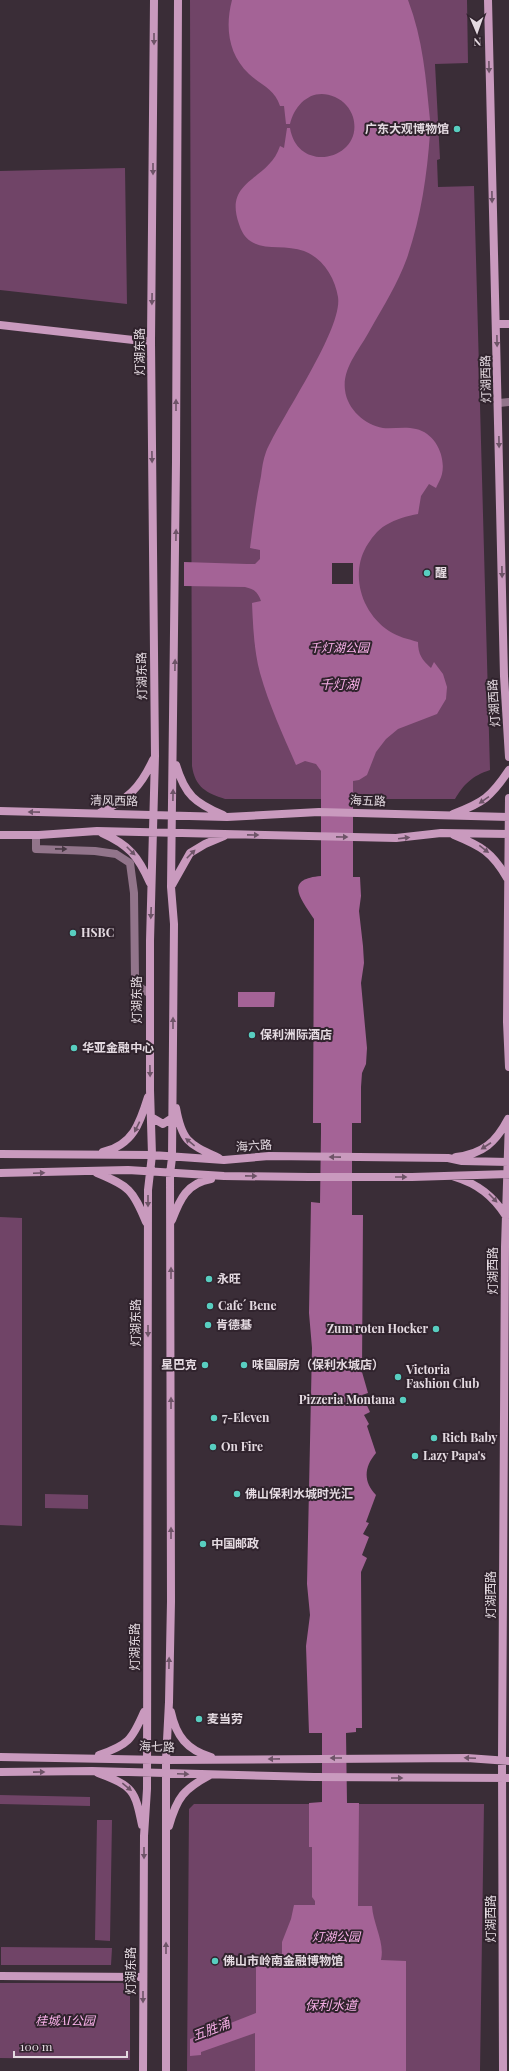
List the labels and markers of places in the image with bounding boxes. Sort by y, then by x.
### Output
place label: 广东大观博物馆 [365,120,449,136]
marker: 广东大观博物馆 [452,124,462,134]
place label: 醒 [435,564,447,580]
marker: 醒 [422,568,432,578]
place label: HSBC [81,924,114,940]
marker: HSBC [68,928,78,938]
place label: 保利洲际酒店 [260,1026,332,1042]
marker: 保利洲际酒店 [247,1030,257,1040]
place label: 华亚金融中心 [82,1039,154,1055]
marker: 华亚金融中心 [69,1043,79,1053]
place label: 永旺 [217,1270,241,1286]
marker: 永旺 [204,1274,214,1284]
place label: Cafe´ Bene [218,1297,277,1313]
marker: Cafe´ Bene [205,1301,215,1311]
place label: 肯德基 [216,1316,252,1332]
marker: 肯德基 [203,1320,213,1330]
place label: Zum roten Hocker [327,1320,428,1336]
marker: Zum roten Hocker [431,1324,441,1334]
place label: 星巴克 [161,1356,197,1372]
place label: 味国厨房（保利水城店） [252,1356,384,1372]
marker: 星巴克 [200,1360,210,1370]
marker: 味国厨房（保利水城店） [239,1360,249,1370]
place label: Victoria Fashion Club [405,1361,479,1391]
marker: Victoria Fashion Club [393,1372,403,1382]
place label: Pizzeria Montana [299,1391,396,1407]
marker: Pizzeria Montana [398,1395,408,1405]
place label: 7-Eleven [222,1409,270,1425]
marker: 7-Eleven [209,1413,219,1423]
place label: Rich Baby [442,1429,498,1445]
marker: Rich Baby [429,1433,439,1443]
place label: On Fire [221,1438,263,1454]
marker: On Fire [208,1442,218,1452]
place label: Lazy Papa's [423,1447,486,1463]
marker: Lazy Papa's [410,1451,420,1461]
place label: 佛山保利水城时光汇 [245,1485,353,1501]
marker: 佛山保利水城时光汇 [232,1489,242,1499]
place label: 中国邮政 [211,1535,259,1551]
marker: 中国邮政 [198,1539,208,1549]
place label: 麦当劳 [207,1710,243,1726]
marker: 麦当劳 [194,1714,204,1724]
place label: 佛山市岭南金融博物馆 [223,1952,343,1968]
marker: 佛山市岭南金融博物馆 [210,1956,220,1966]

